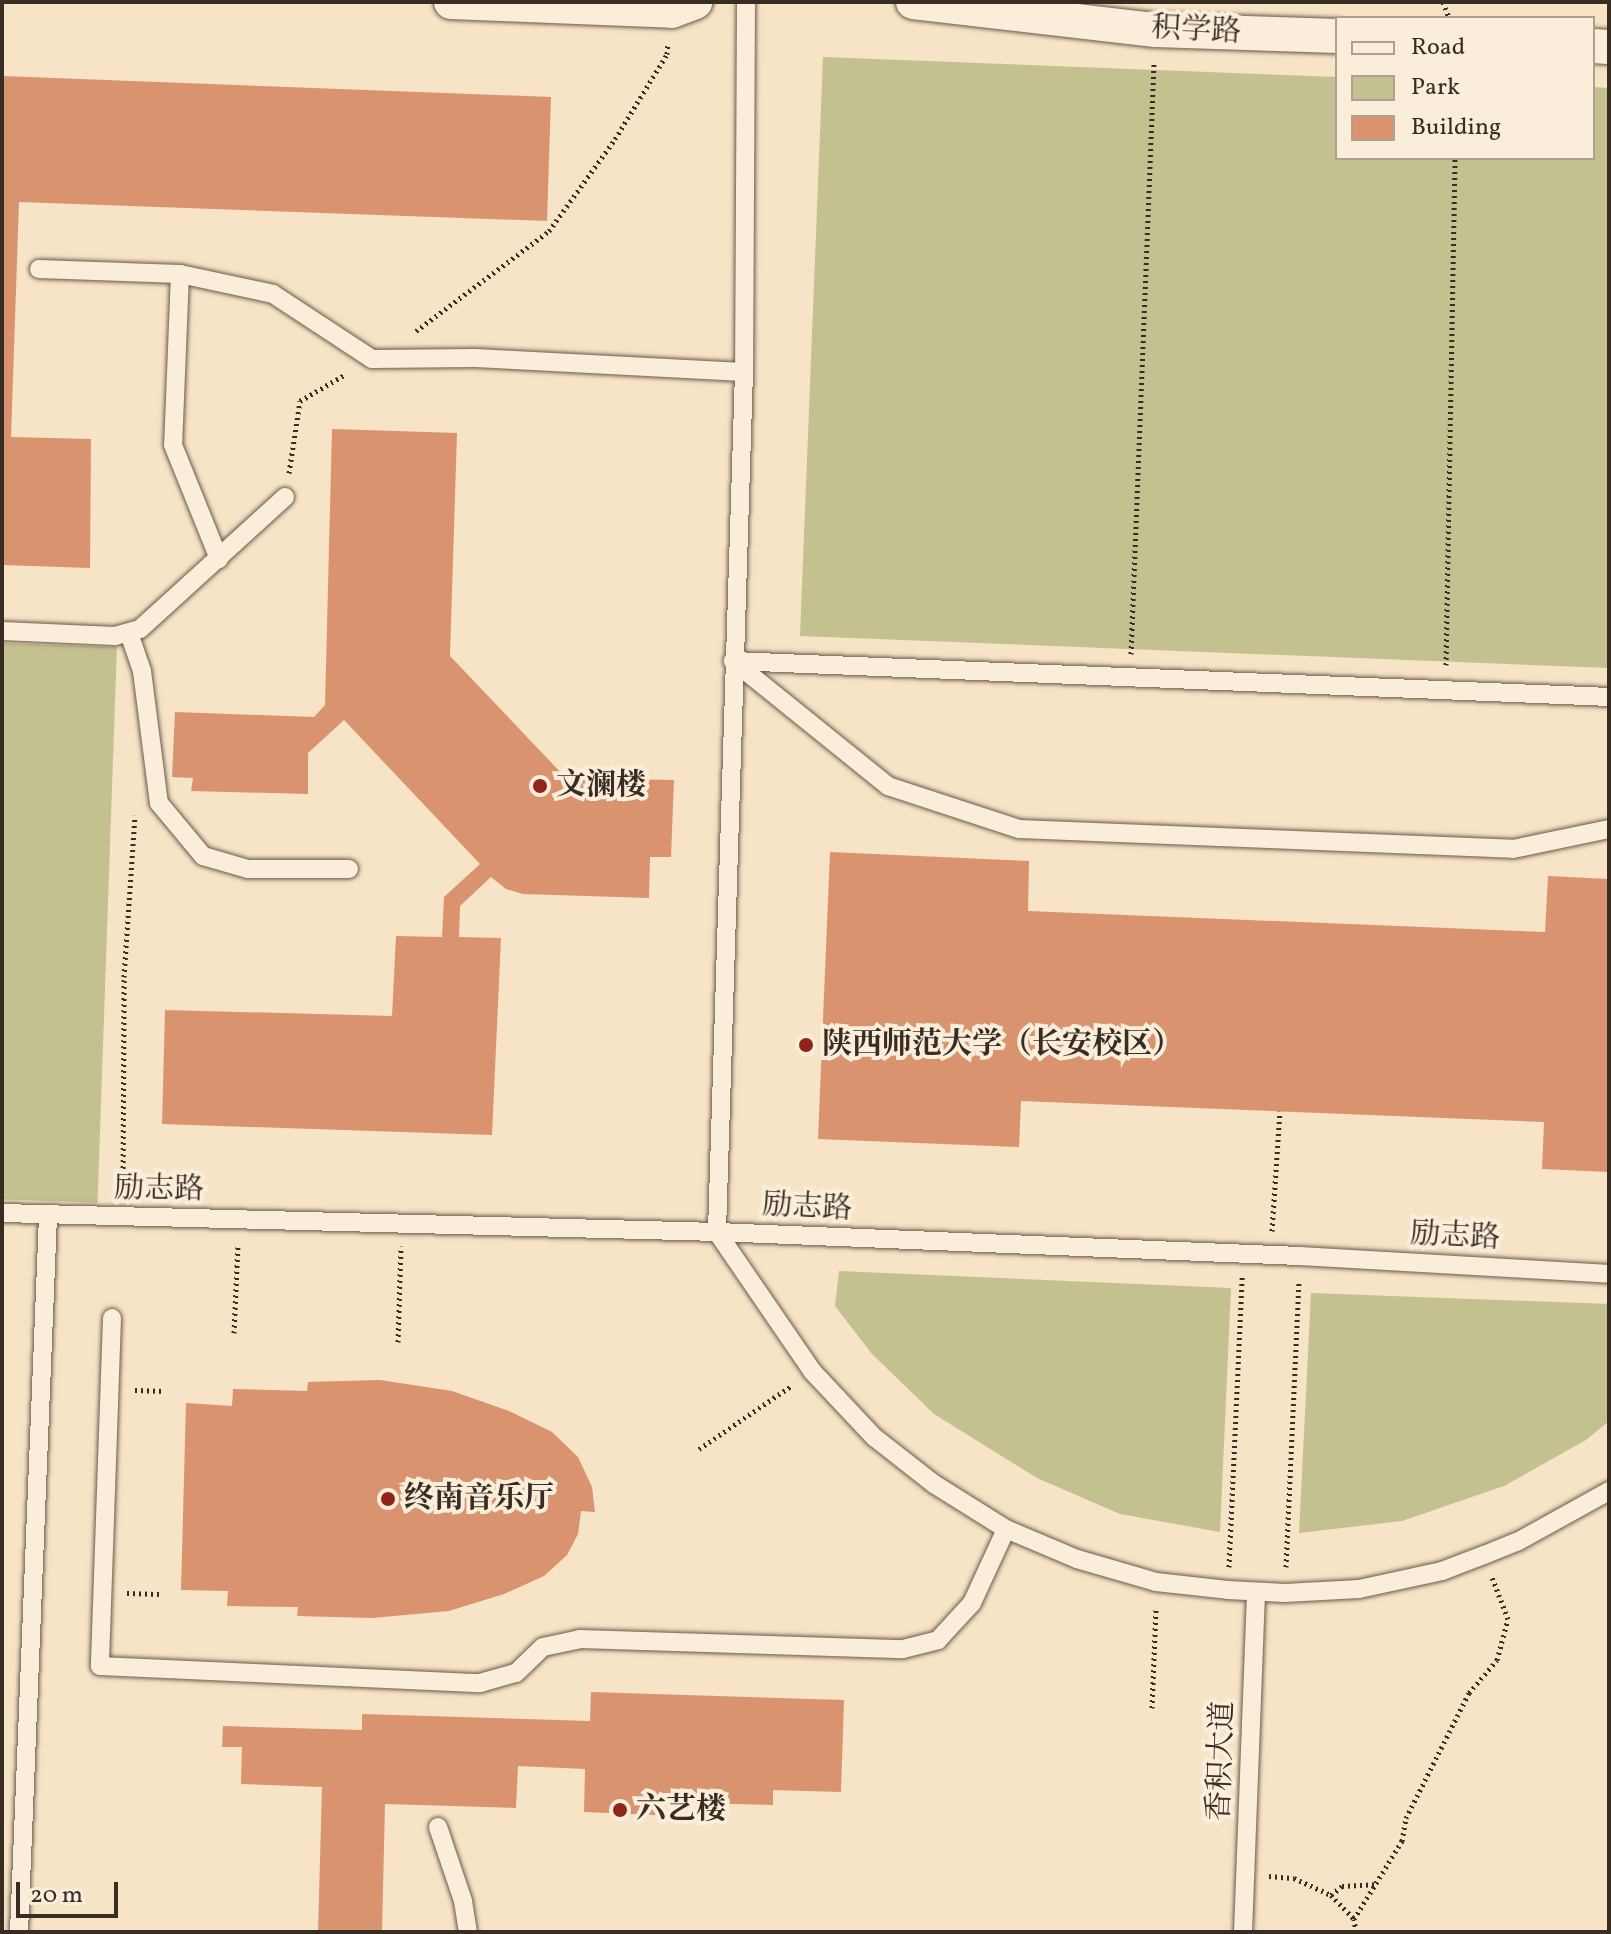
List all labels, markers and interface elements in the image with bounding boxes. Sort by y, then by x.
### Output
street label: 积学路 [1150,11,1242,51]
legend [1335,16,1595,160]
text: Road [1411,31,1465,65]
text: Park [1411,71,1460,105]
text: Building [1411,111,1501,145]
place label: 文澜楼 [556,768,646,804]
marker: 文澜楼 [531,777,549,795]
place label: 陕西师范大学（长安校区） [822,1027,1182,1063]
marker: 陕西师范大学（长安校区） [797,1036,815,1054]
street label: 励志路 [114,1171,204,1209]
street label: 励志路 [761,1188,853,1228]
street label: 励志路 [1409,1217,1501,1257]
place label: 终南音乐厅 [404,1481,554,1517]
marker: 终南音乐厅 [379,1490,397,1508]
street label: 香积大道 [1202,1700,1242,1822]
place label: 六艺楼 [636,1792,726,1828]
marker: 六艺楼 [611,1801,629,1819]
scale bar [20,1866,122,1916]
text: 20 m [30,1879,83,1913]

